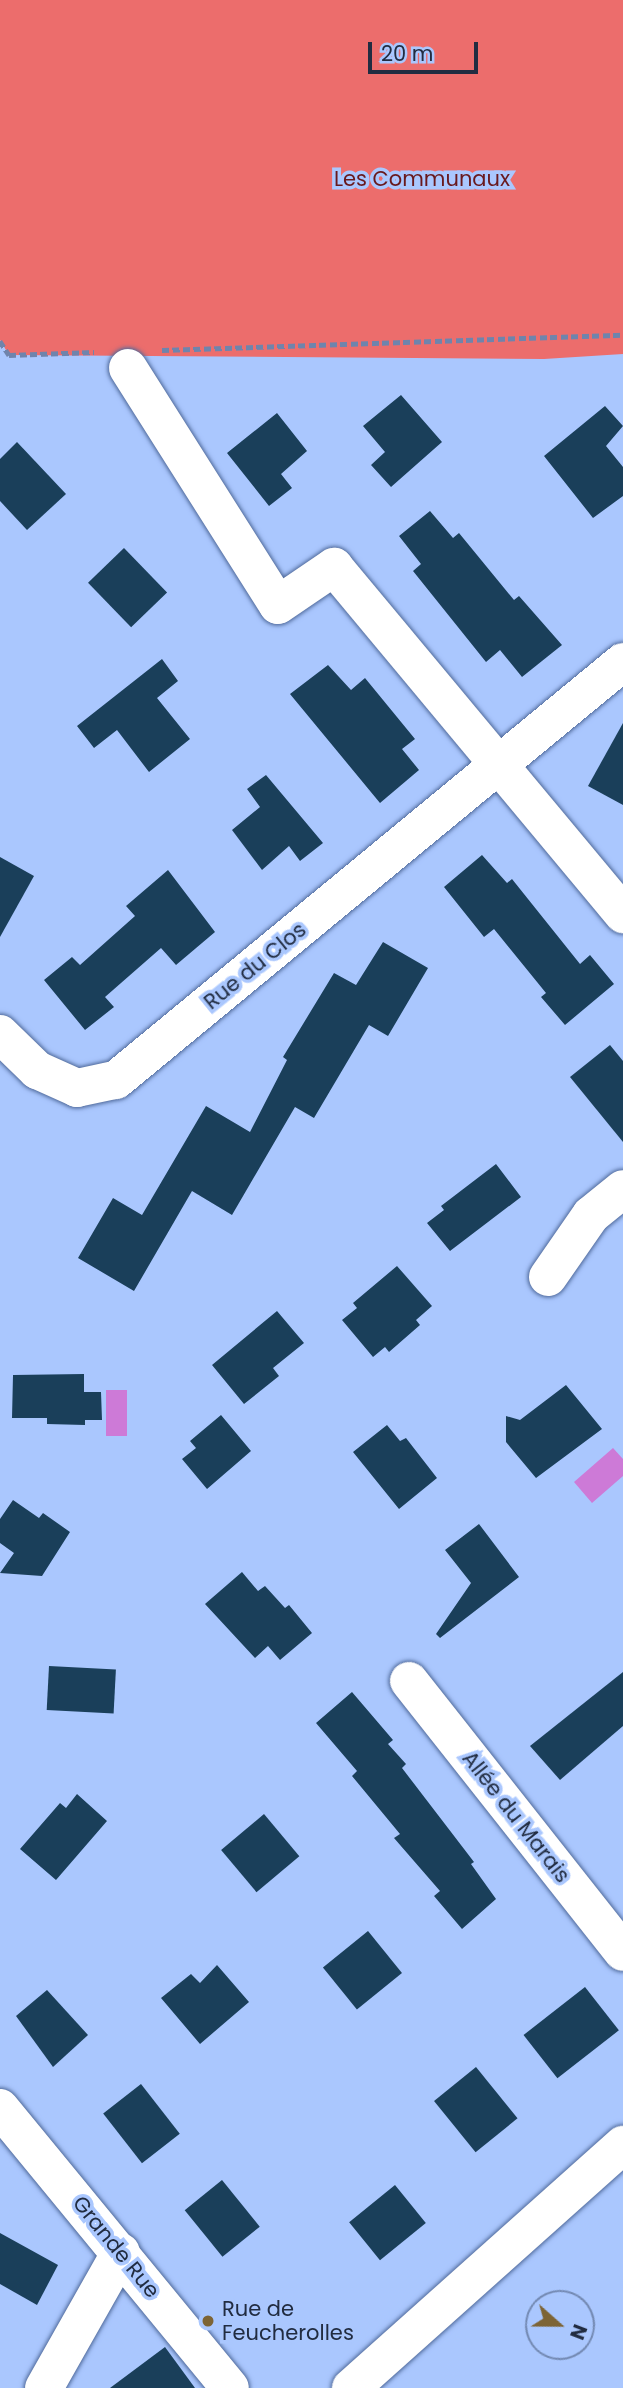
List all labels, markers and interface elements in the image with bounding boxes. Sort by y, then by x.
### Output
scale bar [371,28,481,72]
text: 20 m [381,39,434,68]
park label: Les Communaux [334,166,510,192]
street label: Rue du Clos [199,917,311,1015]
street label: Allée du Marais [457,1746,575,1888]
street label: Grande Rue [67,2191,165,2303]
north arrow [525,2290,595,2360]
place label: Rue de Feucherolles [222,2296,354,2346]
marker: Rue de Feucherolles [200,2313,216,2329]
text: N [563,2320,593,2343]

